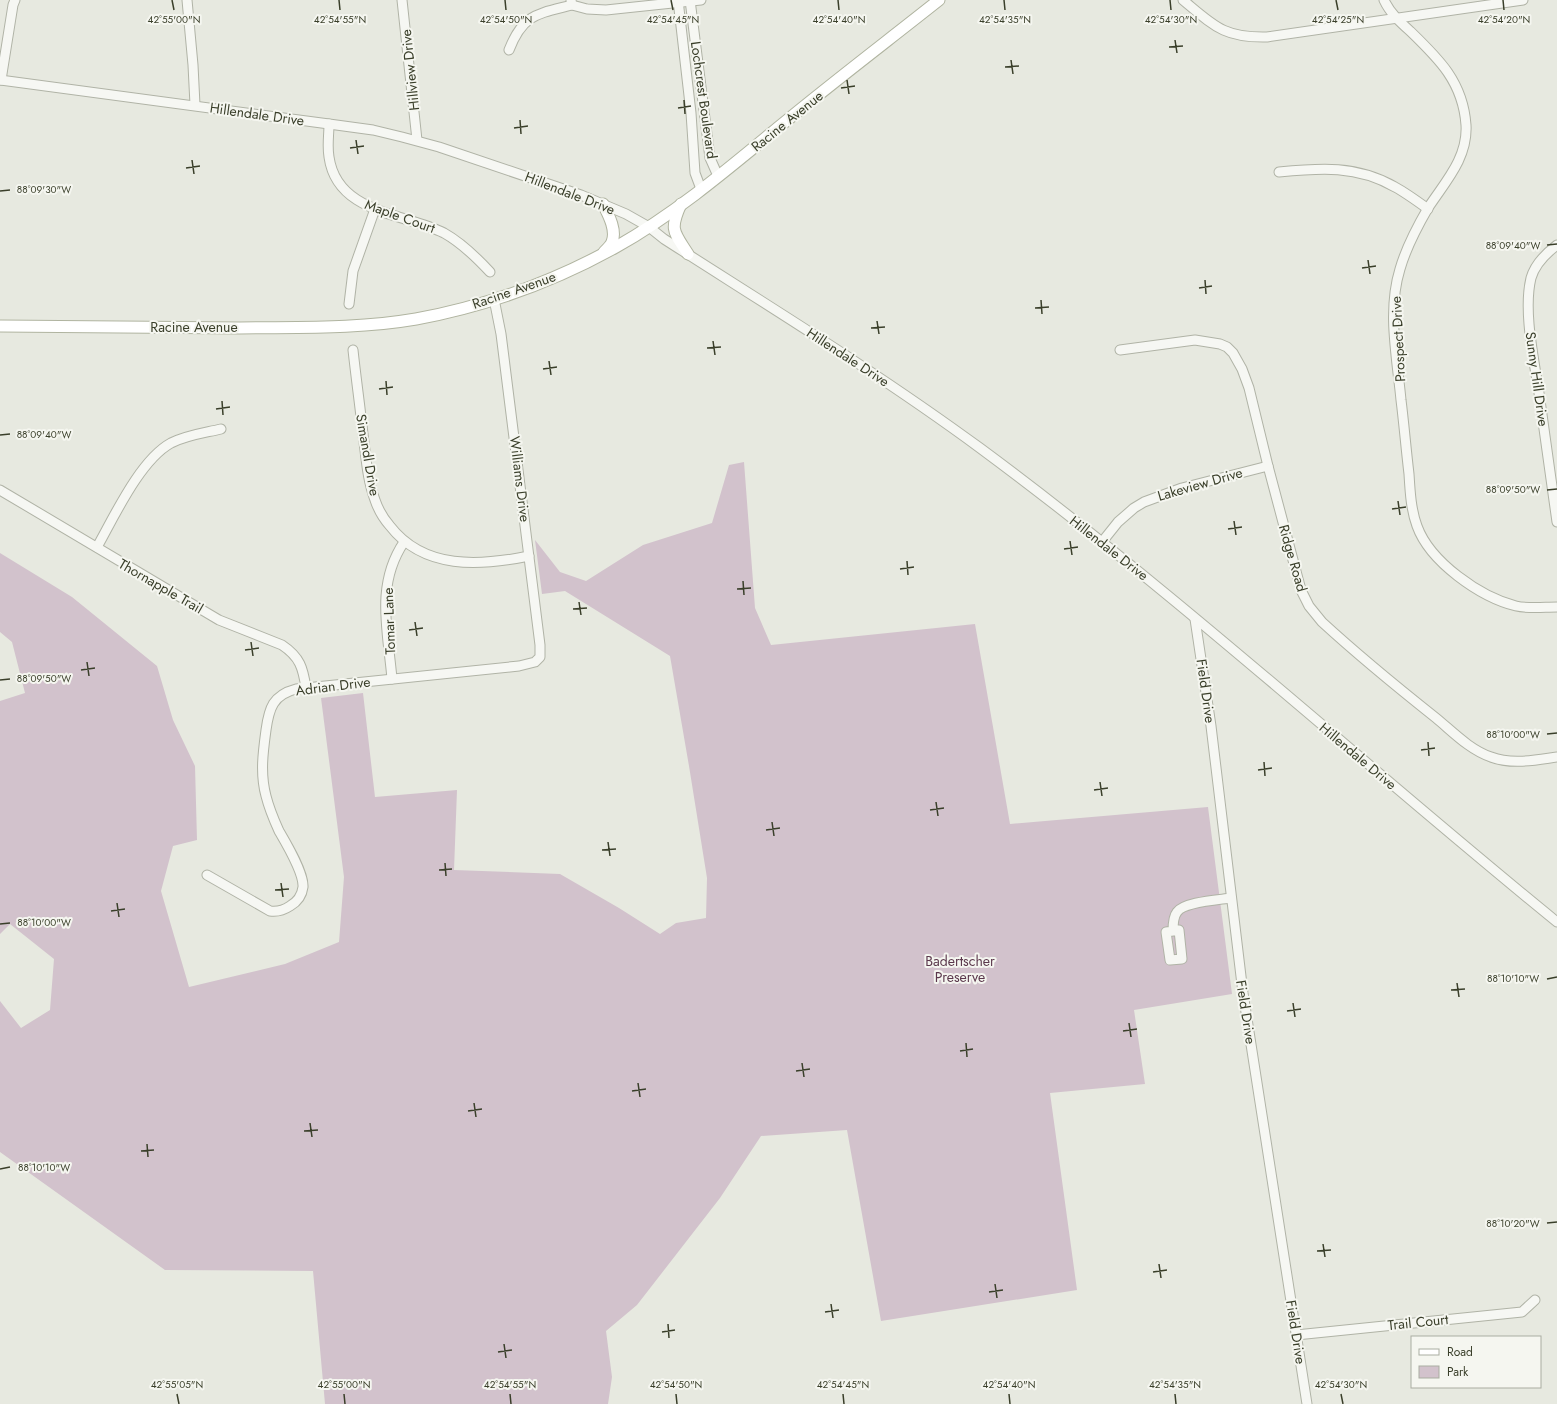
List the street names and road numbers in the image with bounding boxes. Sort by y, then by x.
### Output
street label: Hillview Drive [396,28,424,112]
street label: Lochcrest Boulevard [686,40,722,160]
street label: Racine Avenue [747,86,827,156]
street label: Hillendale Drive [209,97,305,131]
street label: Hillendale Drive [522,167,618,219]
street label: Maple Court [362,194,439,238]
street label: Racine Avenue [469,266,559,314]
street label: Prospect Drive [1386,296,1410,382]
street label: Racine Avenue [150,317,238,337]
street label: Hillendale Drive [803,323,893,391]
street label: Sunny Hill Drive [1520,330,1554,428]
street label: Simandl Drive [351,412,385,498]
street label: Williams Drive [505,435,535,523]
street label: Lakeview Drive [1155,462,1245,506]
street label: Hillendale Drive [1065,511,1153,585]
street label: Ridge Road [1274,522,1312,594]
street label: Thornapple Trail [115,554,207,618]
street label: Tomar Lane [378,587,400,655]
street label: Field Drive [1192,658,1220,724]
street label: Adrian Drive [295,671,371,701]
street label: Hillendale Drive [1315,718,1401,794]
street label: Field Drive [1231,979,1261,1045]
street label: Field Drive [1281,1299,1311,1365]
street label: Trail Court [1387,1309,1450,1335]

